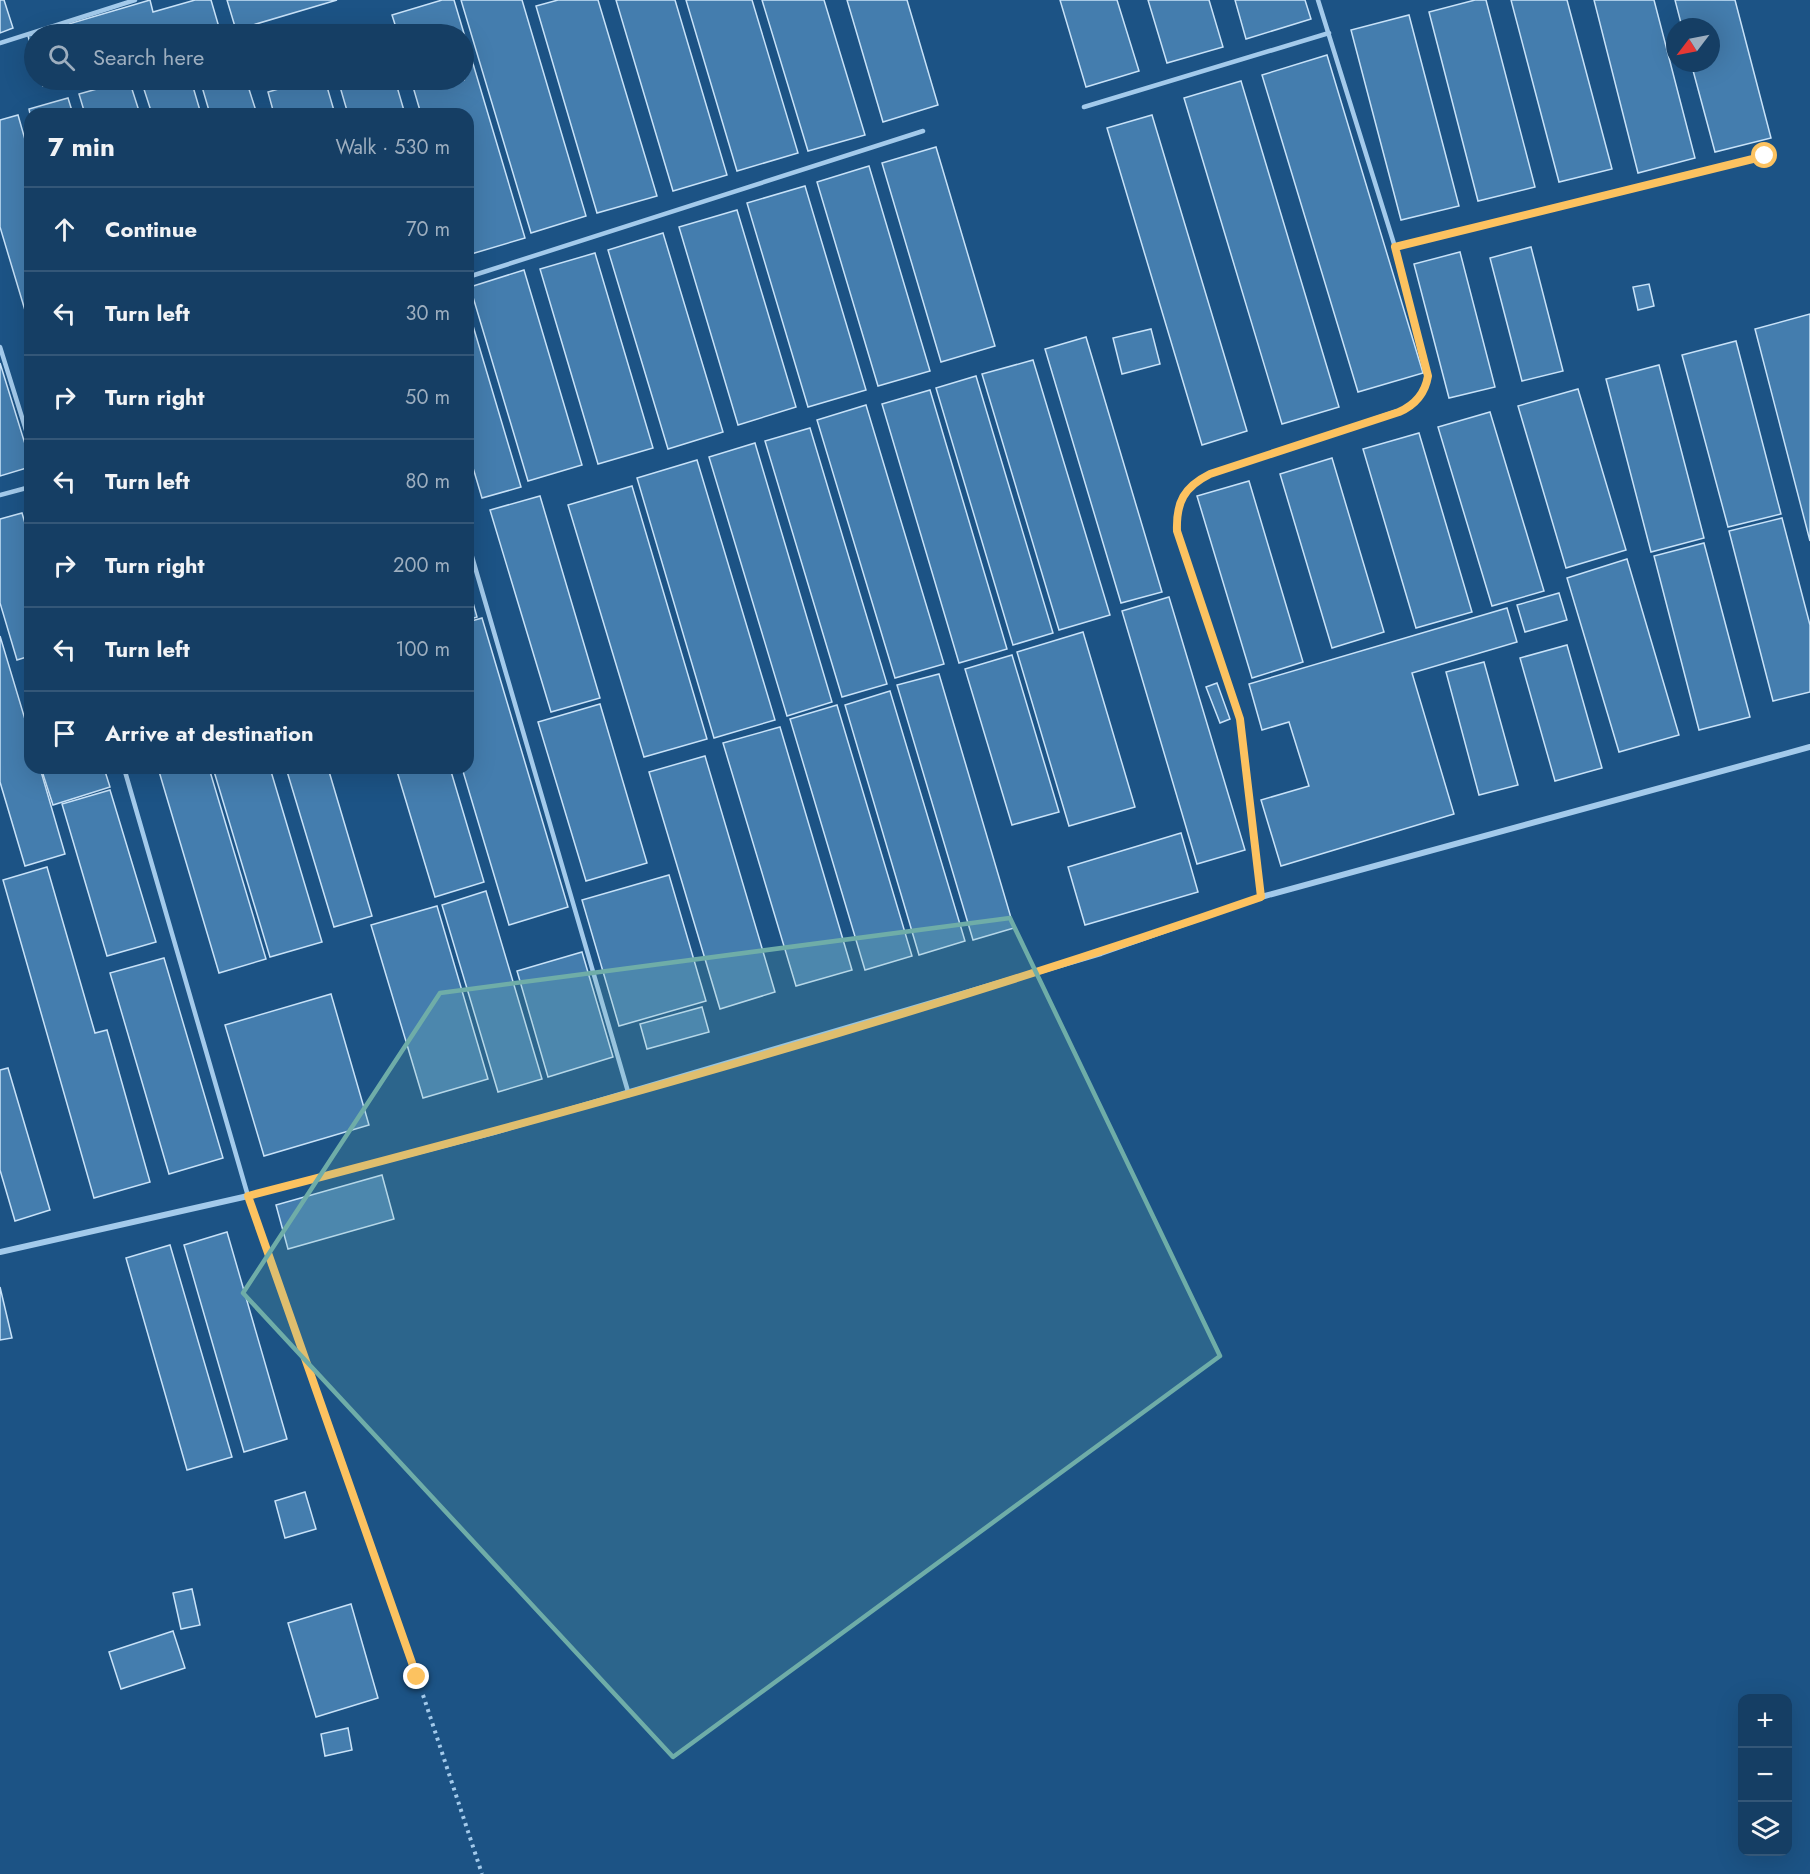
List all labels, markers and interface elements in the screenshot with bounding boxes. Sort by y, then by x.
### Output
north arrow [1666,18,1720,72]
search box [24,24,474,90]
icon: search [45,41,78,74]
text: Search here [93,41,204,73]
text: 7 min [48,128,115,166]
text: Walk · 530 m [335,133,450,162]
route start [1751,142,1777,168]
icon: ahead [48,213,81,246]
text: Continue [105,213,197,245]
text: 70 m [406,215,450,244]
icon: left [48,297,81,330]
text: Turn left [105,297,190,329]
text: 30 m [405,299,450,328]
icon: right [48,381,81,414]
text: Turn right [105,381,205,413]
text: 50 m [405,383,450,412]
icon: left [48,465,81,498]
text: Turn left [105,465,190,497]
text: 80 m [405,467,450,496]
icon: right [48,549,81,582]
text: Turn right [105,549,205,581]
text: 200 m [393,551,450,580]
icon: left [48,633,81,666]
text: Turn left [105,633,190,665]
text: 100 m [395,635,450,664]
icon: arrive [48,717,81,750]
text: Arrive at destination [105,717,314,749]
route end [403,1663,429,1689]
map controls [1738,1694,1792,1856]
button: + [1738,1694,1792,1748]
button: − [1738,1748,1792,1802]
button: layers [1738,1802,1792,1856]

